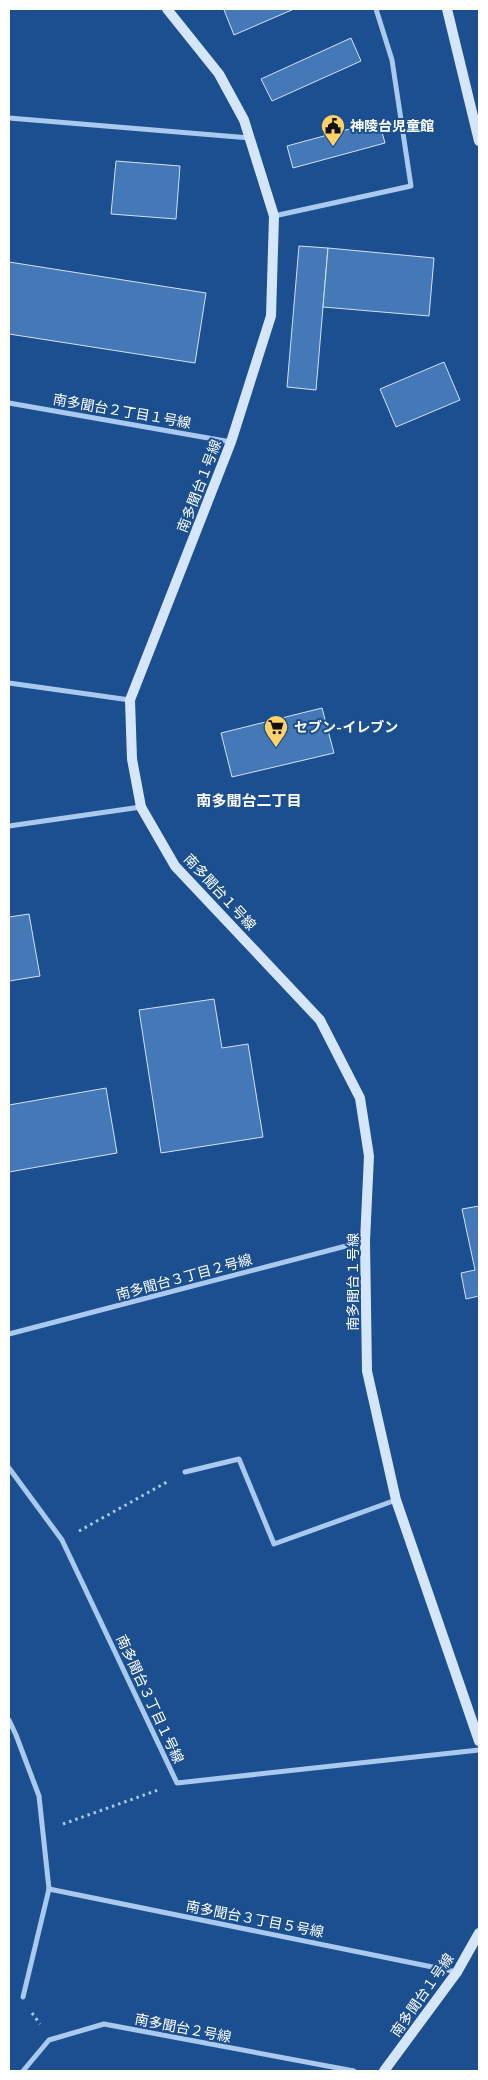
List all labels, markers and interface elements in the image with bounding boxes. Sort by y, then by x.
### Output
public building icon: 神陵台児童館 [320,113,346,147]
place label: 神陵台児童館 [350,117,434,135]
street label: 南多聞台２丁目１号線 [52,390,192,432]
street label: 南多聞台１号線 [173,437,225,535]
supermarket icon: セブン-イレブン [263,714,289,748]
place label: セブン-イレブン [294,718,398,736]
district label: 南多聞台二丁目 [196,791,302,810]
street label: 南多聞台１号線 [180,850,260,934]
street label: 南多聞台１号線 [344,1233,362,1331]
street label: 南多聞台３丁目２号線 [114,1250,254,1304]
street label: 南多聞台３丁目１号線 [112,1632,188,1766]
street label: 南多聞台３丁目５号線 [185,1897,325,1941]
street label: 南多聞台１号線 [387,1950,457,2040]
street label: 南多聞台２号線 [133,2010,233,2046]

